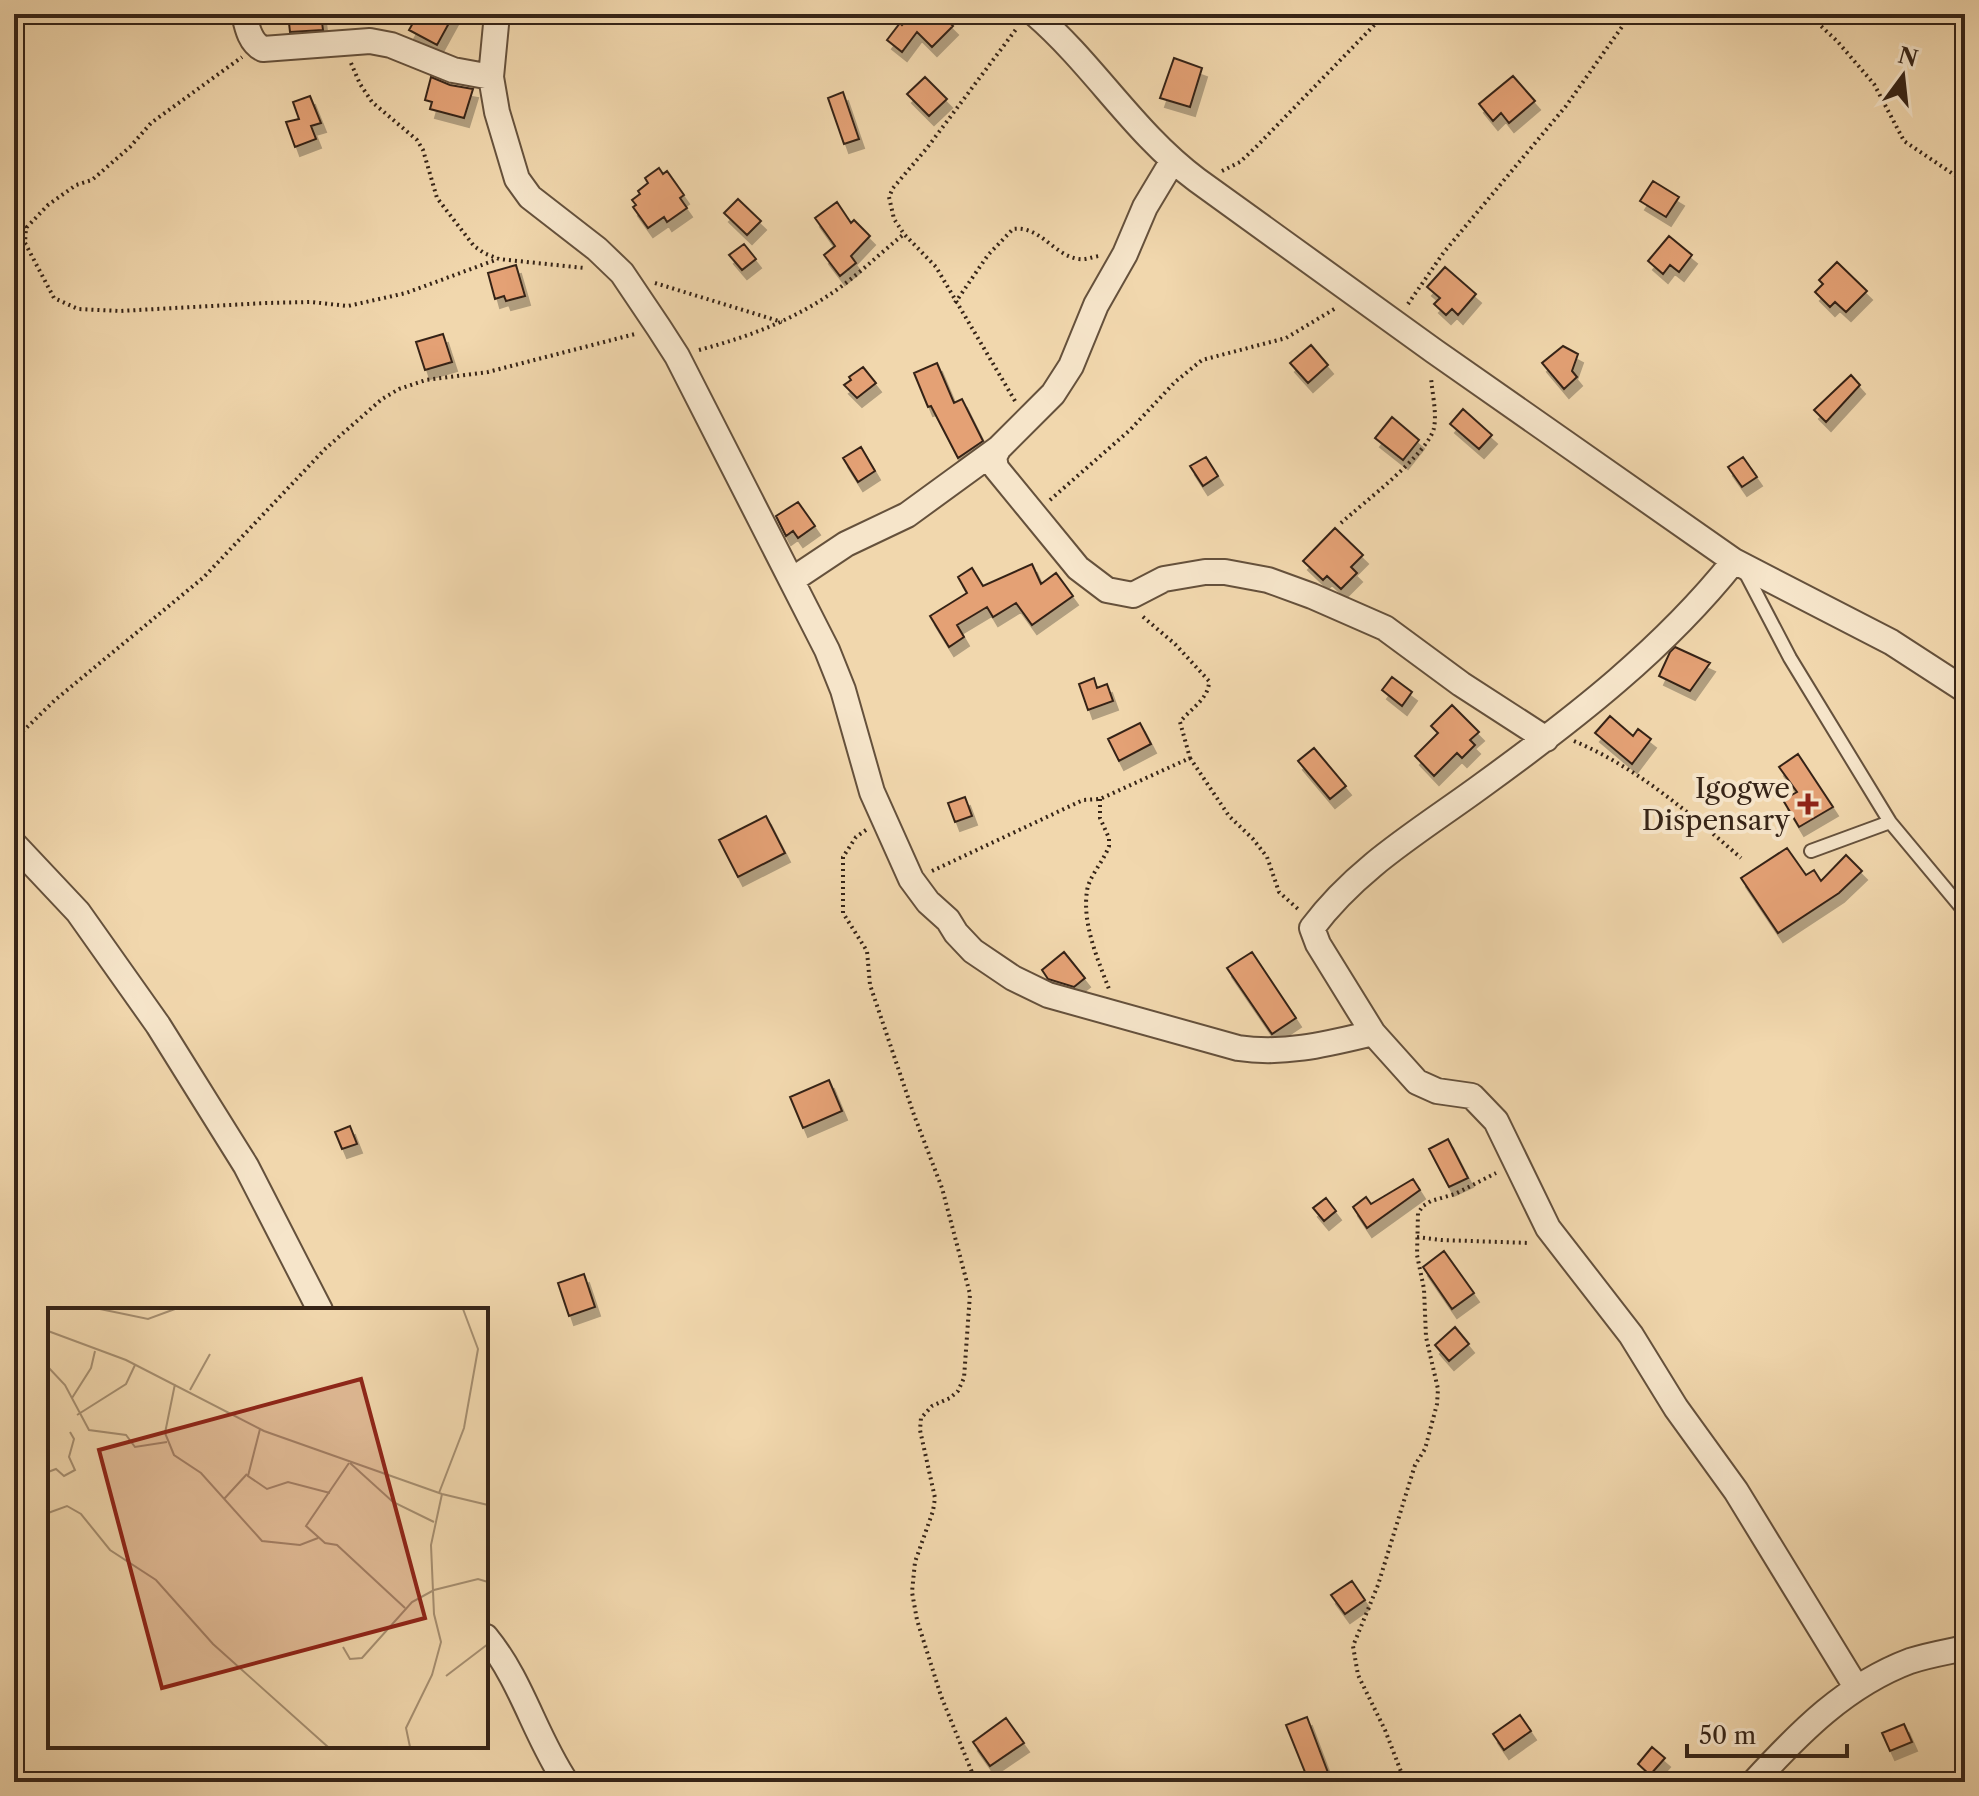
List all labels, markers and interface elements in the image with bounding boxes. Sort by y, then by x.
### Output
north arrow [1863,36,1943,116]
text: N [1895,42,1921,73]
place label: Igogwe Dispensary [1642,771,1790,837]
marker: Igogwe Dispensary [1797,793,1819,815]
inset map [48,1308,488,1748]
scale bar [1687,1708,1847,1758]
text: 50 m [1699,1721,1756,1750]

